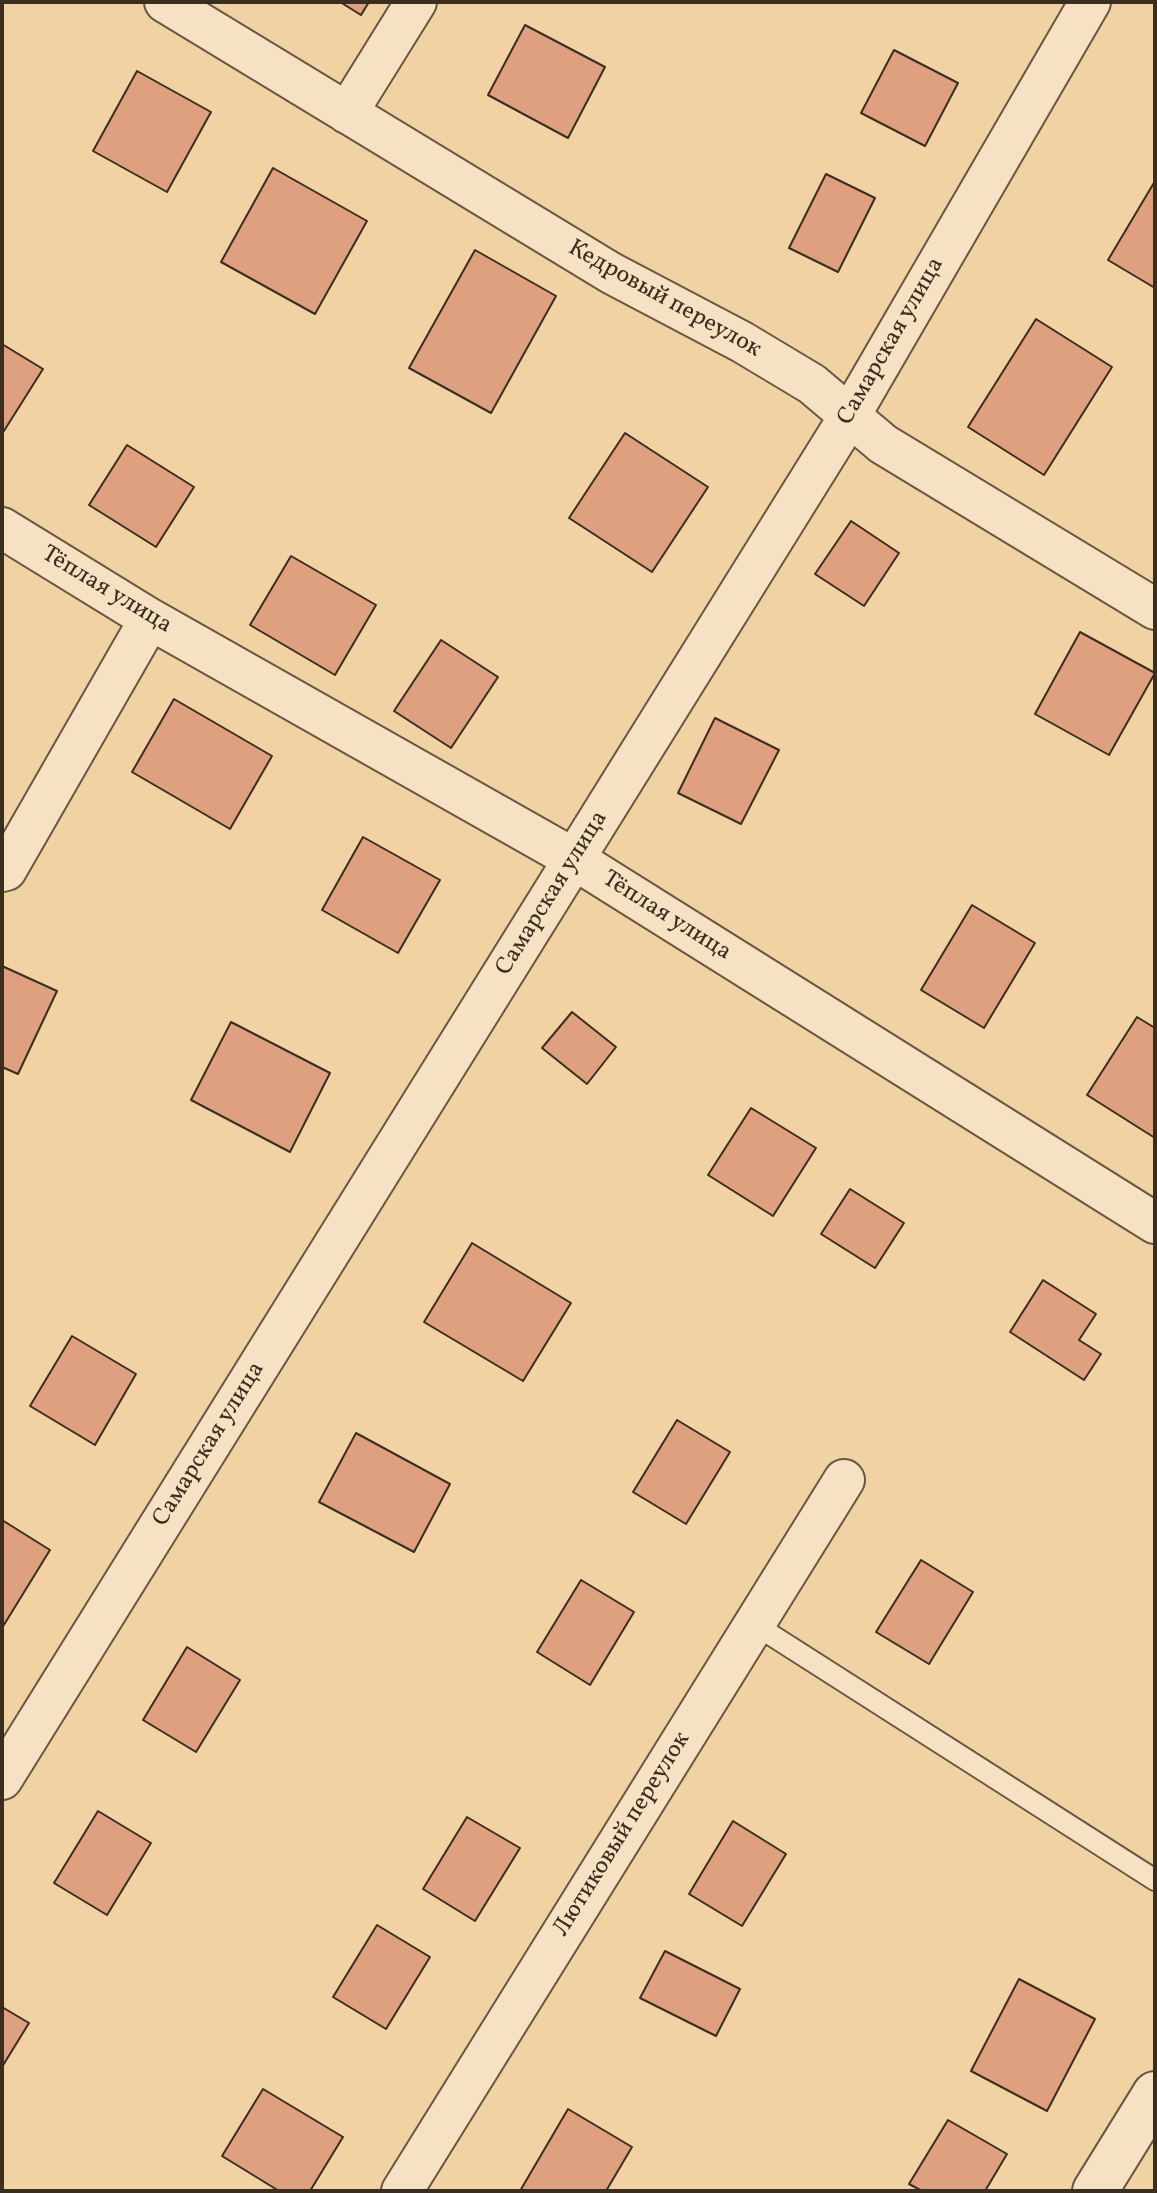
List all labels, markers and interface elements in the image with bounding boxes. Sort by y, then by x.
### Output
street label: Кедровый переулок [562,235,766,365]
street label: Самарская улица [832,253,952,431]
street label: Тёплая улица [36,541,176,641]
street label: Самарская улица [491,806,615,982]
street label: Тёплая улица [596,866,736,968]
street label: Самарская улица [148,1357,272,1533]
street label: Лютиковый переулок [548,1727,698,1943]

